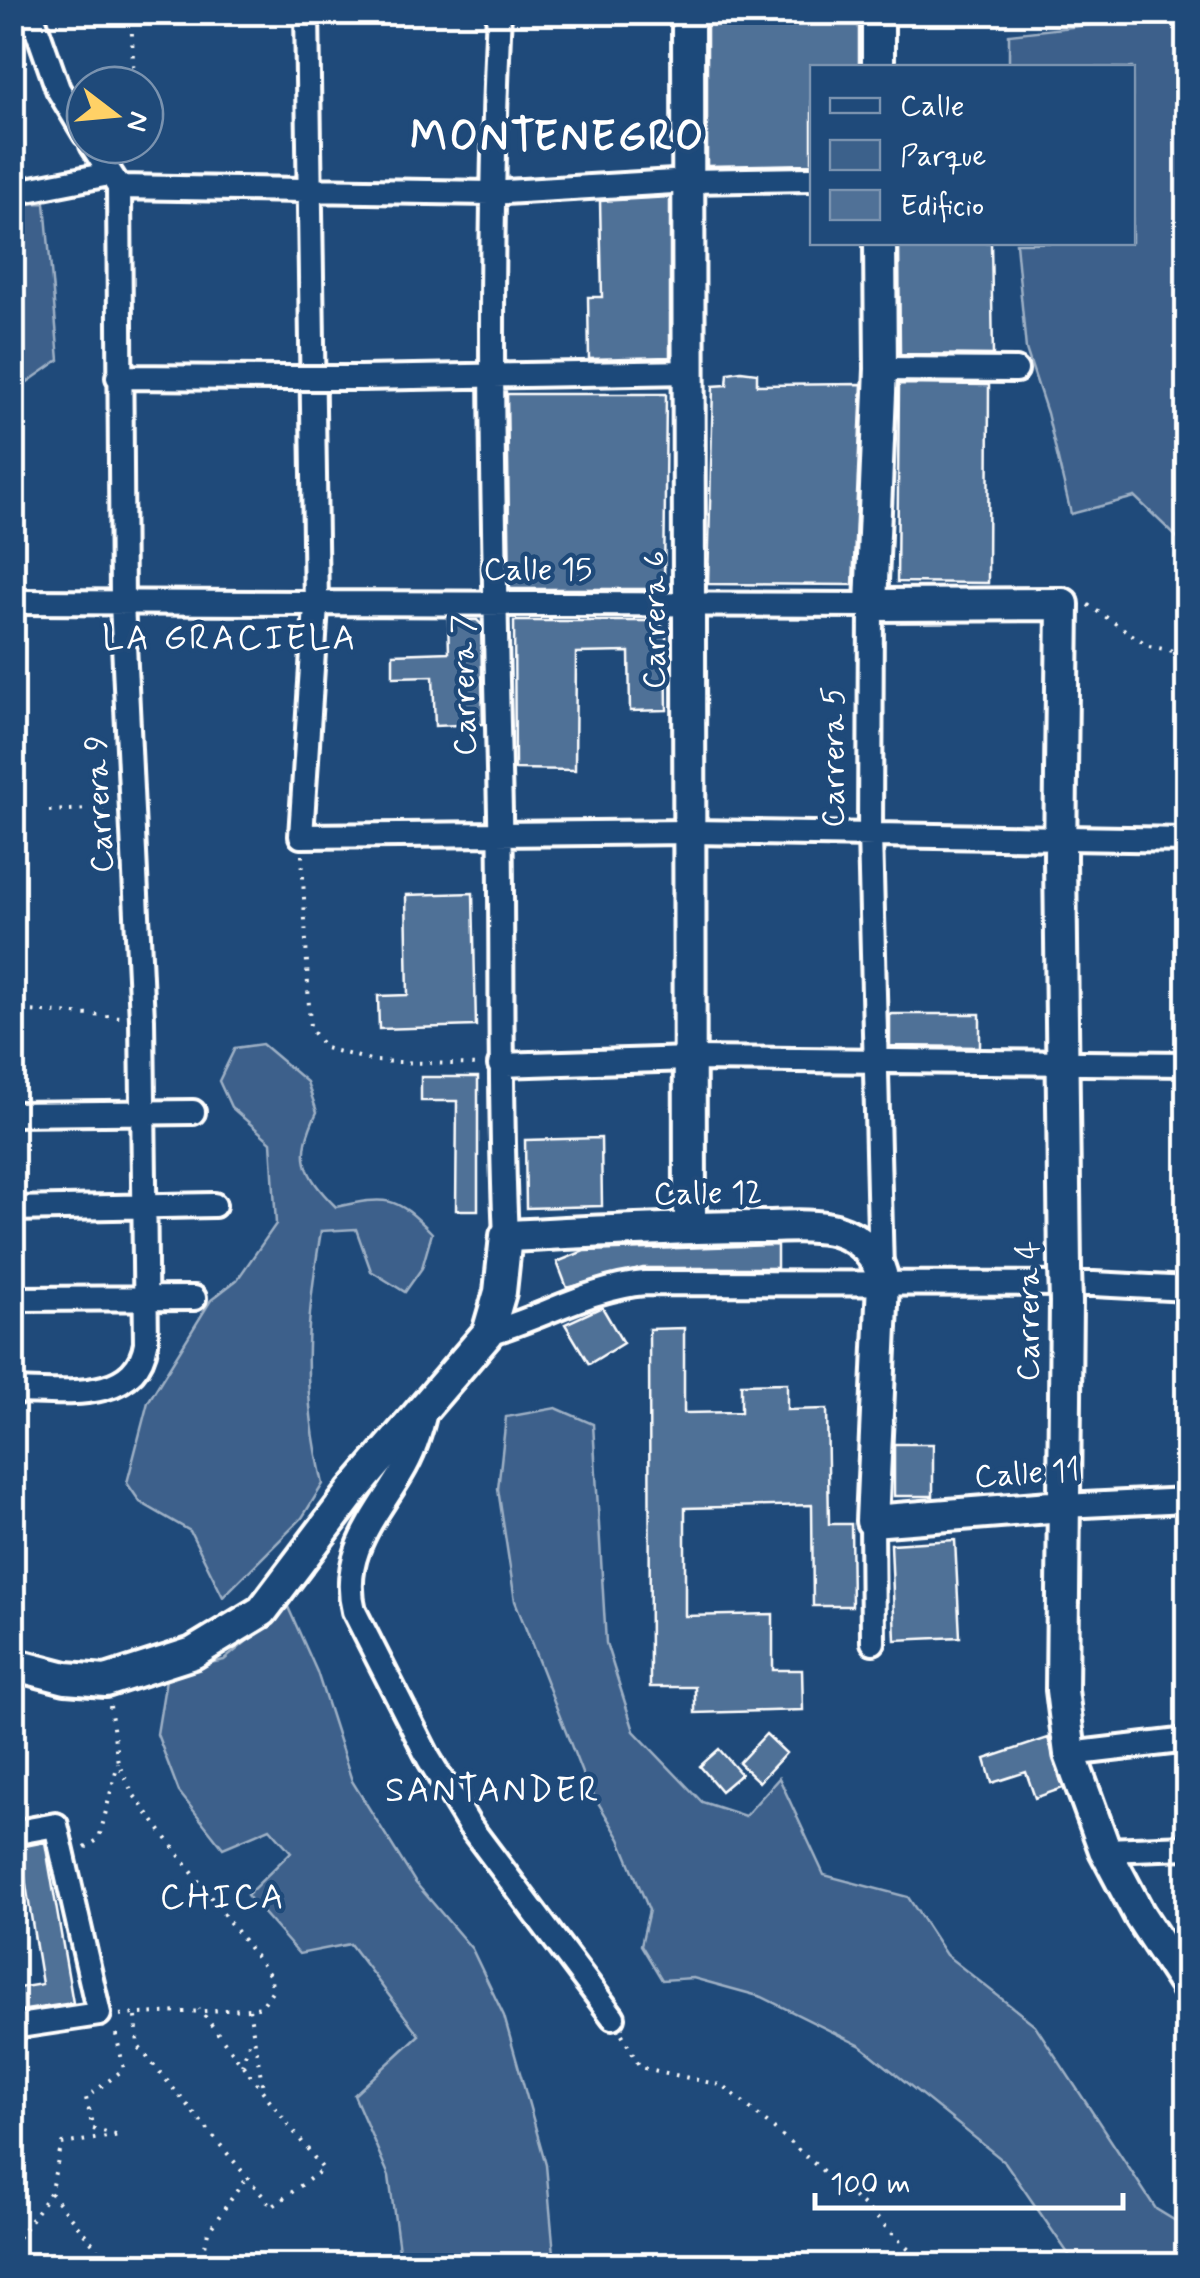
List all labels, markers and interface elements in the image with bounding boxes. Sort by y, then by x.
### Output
north arrow [65,65,165,165]
legend [810,65,1135,245]
text: Calle [900,87,965,126]
text: N [116,107,157,135]
district label: MONTENEGRO [410,111,706,166]
text: Parque [900,137,986,176]
text: Edificio [900,187,984,226]
street label: Calle 15 [484,549,592,591]
street label: Carrera 6 [634,551,676,689]
street label: Carrera 7 [443,614,487,756]
district label: LA GRACIELA [102,616,358,662]
street label: Carrera 5 [813,686,855,828]
street label: Carrera 9 [75,734,125,874]
street label: Calle 12 [653,1172,763,1216]
street label: Carrera 4 [1008,1241,1050,1381]
street label: Calle 11 [973,1449,1081,1499]
district label: SANTANDER [385,1768,601,1814]
district label: CHICA [160,1875,286,1921]
scale bar [815,2148,1122,2210]
text: 100 m [830,2165,911,2204]

